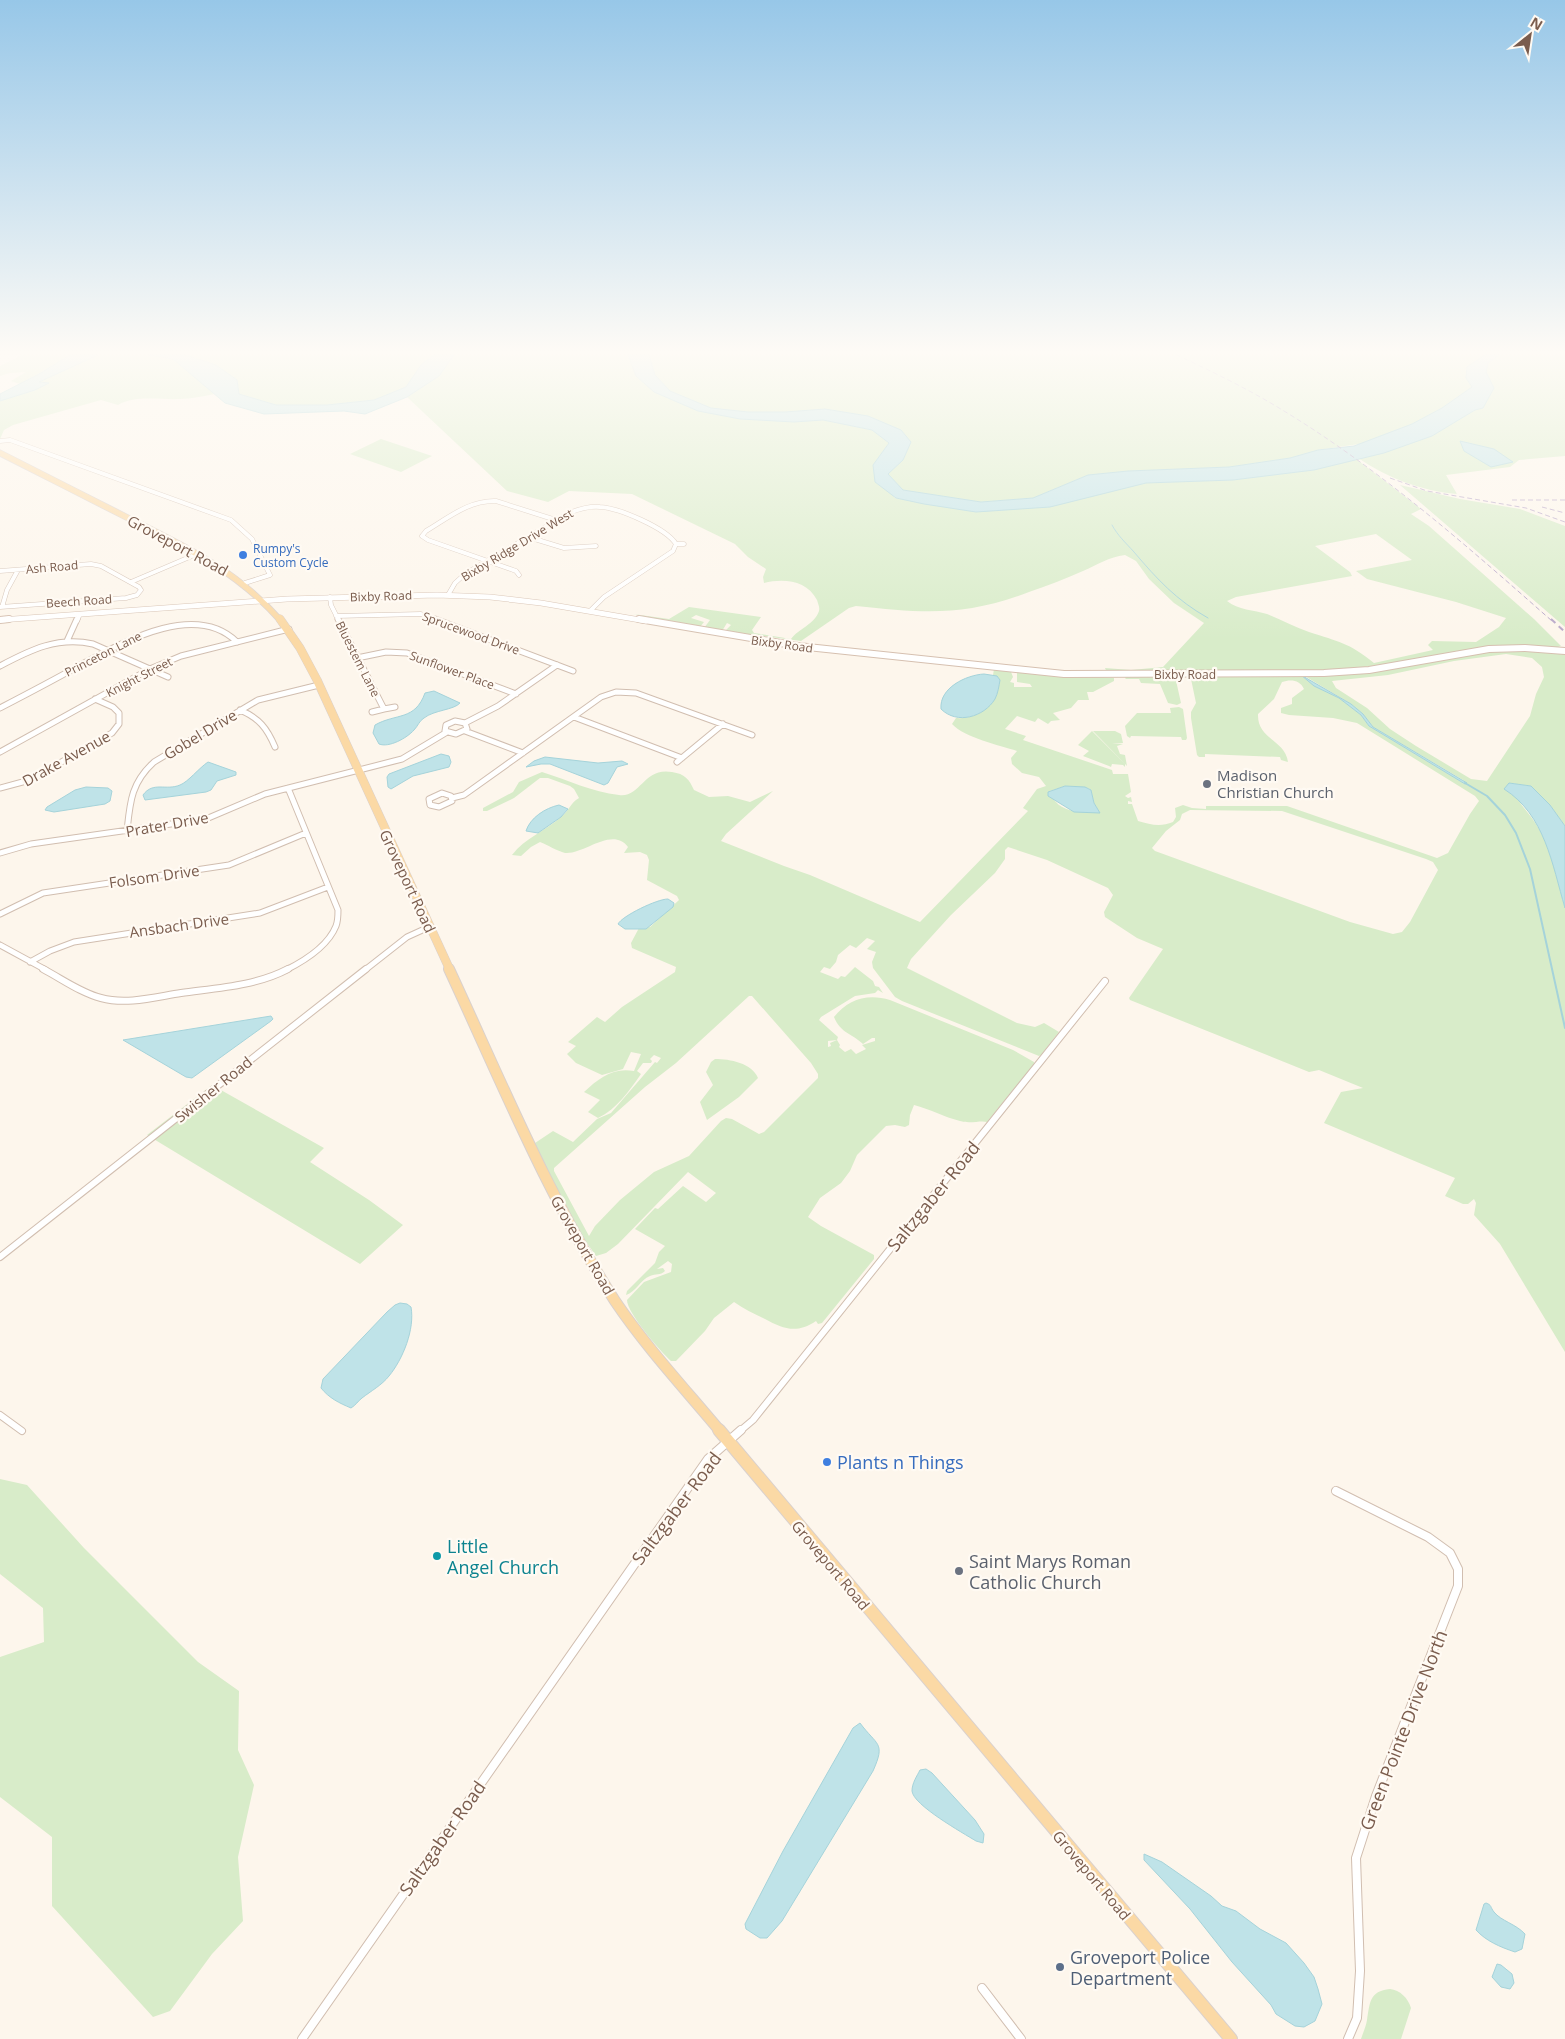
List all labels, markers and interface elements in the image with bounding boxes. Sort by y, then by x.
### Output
north arrow [1505,10,1555,60]
text: N [1527,12,1546,34]
street label: Bixby Ridge Drive West [458,505,576,585]
street label: Groveport Road [124,510,232,580]
place label: Rumpy's Custom Cycle [253,540,329,571]
marker: Rumpy's Custom Cycle [237,549,249,561]
street label: Ash Road [25,556,79,578]
street label: Bixby Road [350,586,412,606]
street label: Beech Road [45,590,113,612]
street label: Sprucewood Drive [420,608,522,659]
street label: Bluestem Lane [332,618,385,700]
street label: Princeton Lane [62,627,145,681]
street label: Bixby Road [750,631,814,657]
street label: Sunflower Place [407,647,497,693]
street label: Knight Street [103,653,175,701]
street label: Bixby Road [1154,666,1216,683]
street label: Gobel Drive [160,704,240,764]
street label: Drake Avenue [18,726,114,790]
place label: Madison Christian Church [1217,765,1334,802]
marker: Madison Christian Church [1201,778,1213,790]
street label: Prater Drive [124,807,210,841]
street label: Groveport Road [375,826,441,936]
street label: Folsom Drive [107,860,201,892]
street label: Ansbach Drive [128,908,230,942]
street label: Swisher Road [170,1052,256,1126]
street label: Saltzgaber Road [881,1136,985,1256]
street label: Groveport Road [547,1192,619,1298]
street label: Saltzgaber Road [626,1447,726,1569]
place label: Plants n Things [837,1450,964,1474]
marker: Plants n Things [821,1456,833,1468]
street label: Groveport Road [788,1516,874,1614]
place label: Little Angel Church [447,1534,559,1579]
place label: Saint Marys Roman Catholic Church [969,1549,1131,1594]
marker: Little Angel Church [431,1550,443,1562]
marker: Saint Marys Roman Catholic Church [953,1565,965,1577]
street label: Green Pointe Drive North [1354,1626,1452,1834]
street label: Saltzgaber Road [393,1776,491,1900]
street label: Groveport Road [1049,1826,1135,1924]
place label: Groveport Police Department [1070,1945,1210,1990]
marker: Groveport Police Department [1054,1961,1066,1973]

